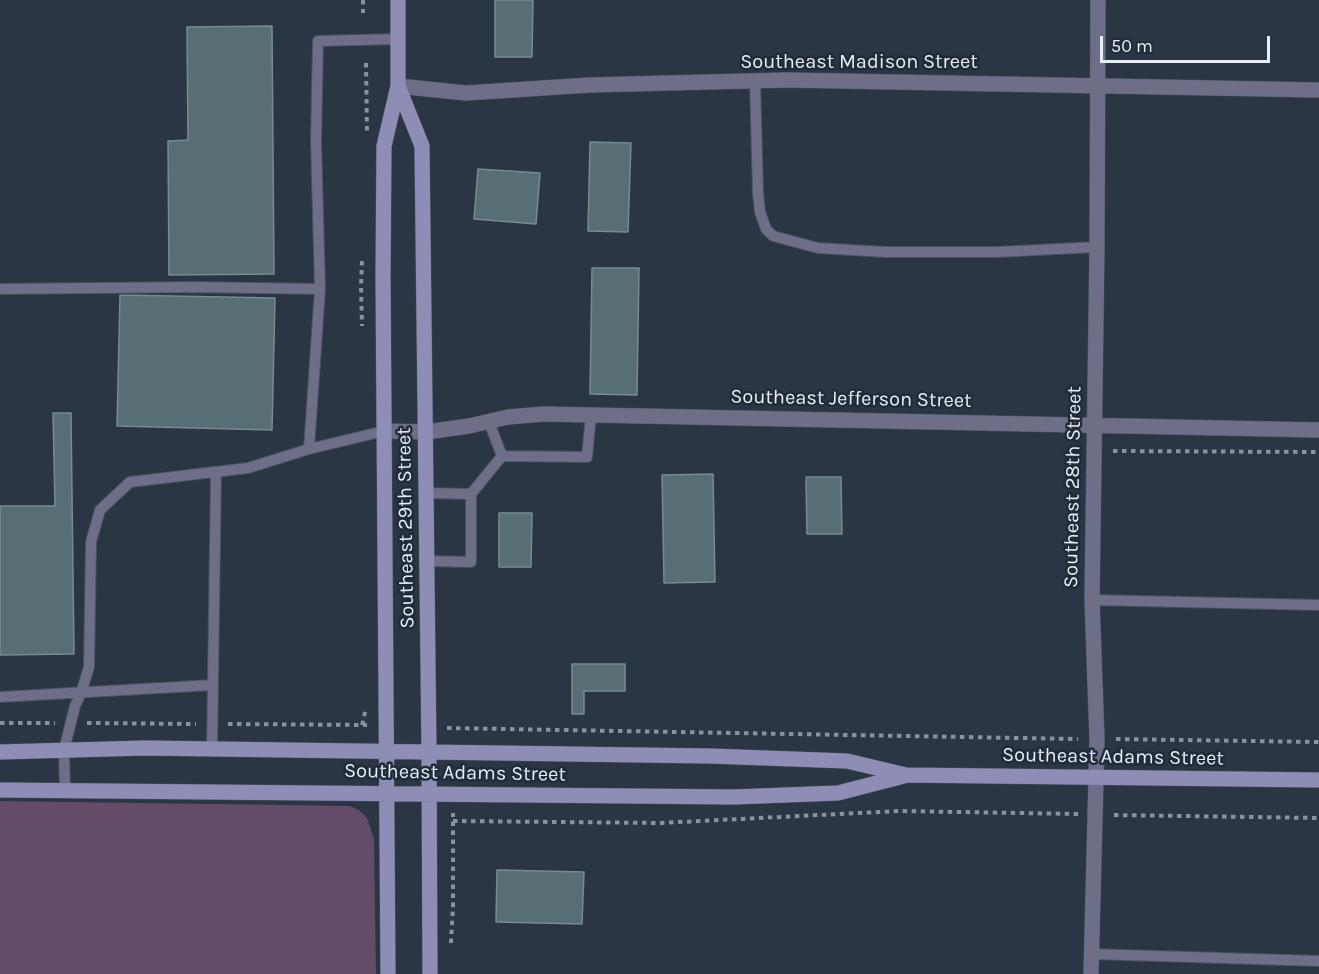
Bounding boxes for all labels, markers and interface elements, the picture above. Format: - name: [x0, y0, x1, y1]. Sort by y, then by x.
- scale bar: [1103, 24, 1272, 62]
- text: 50 m: [1111, 35, 1153, 57]
- street label: Southeast Madison Street: [740, 50, 978, 74]
- street label: Southeast Jefferson Street: [730, 385, 972, 413]
- street label: Southeast 28th Street: [1059, 386, 1087, 588]
- street label: Southeast 29th Street: [392, 427, 420, 629]
- street label: Southeast Adams Street: [1002, 743, 1224, 771]
- street label: Southeast Adams Street: [344, 759, 566, 787]

